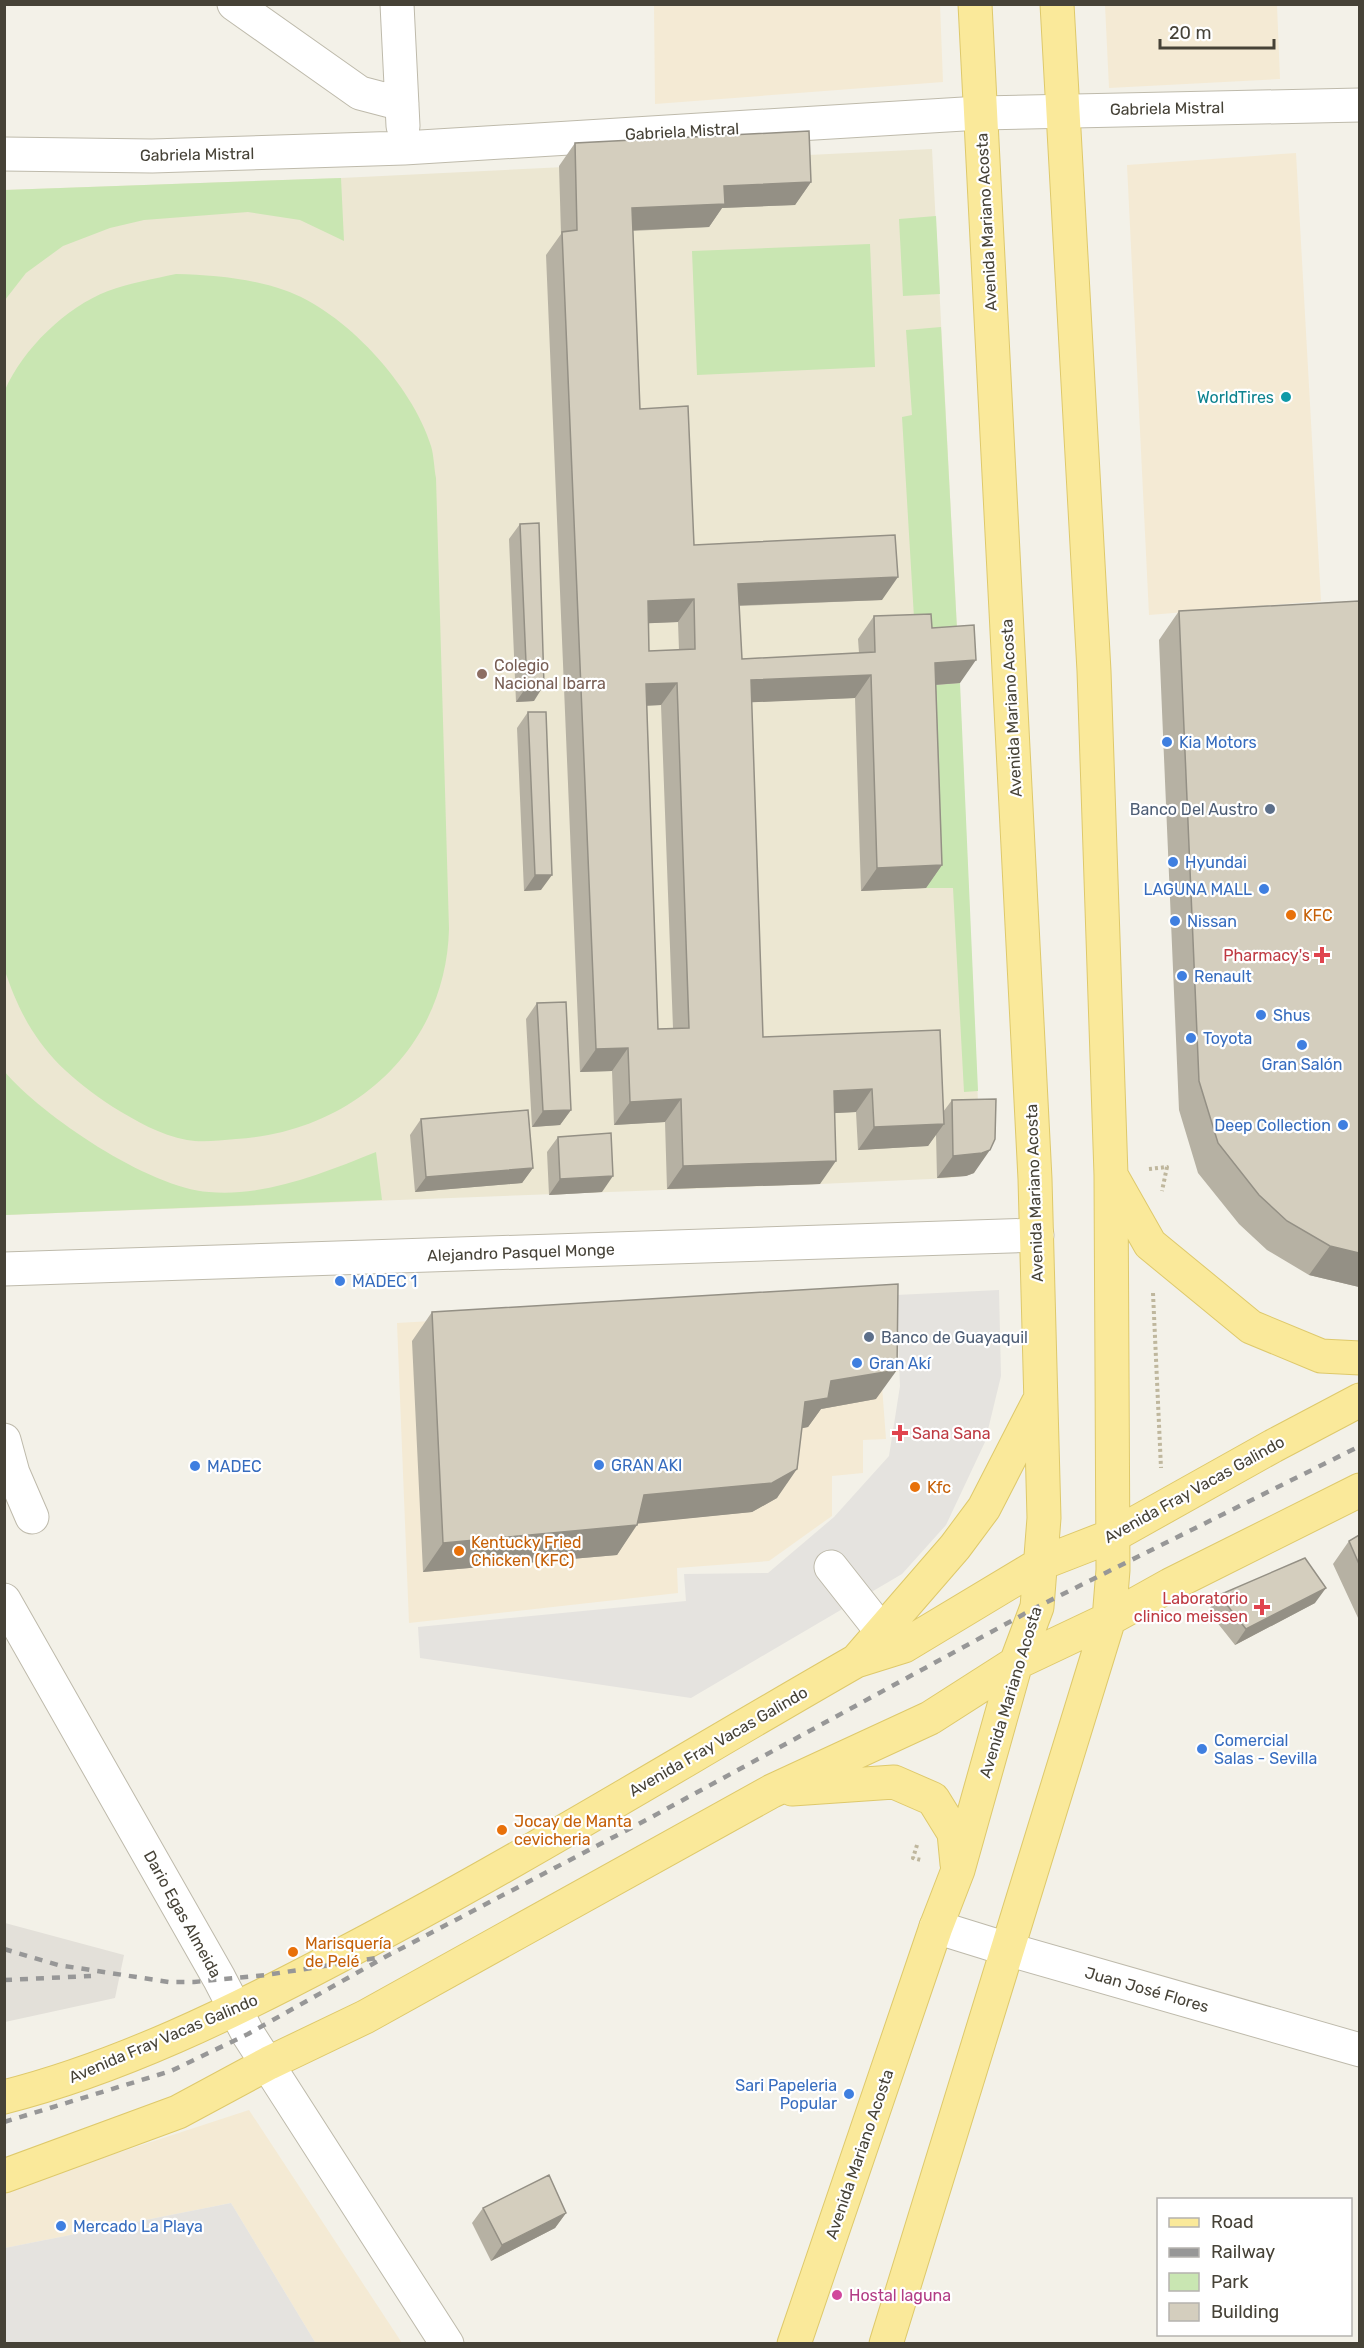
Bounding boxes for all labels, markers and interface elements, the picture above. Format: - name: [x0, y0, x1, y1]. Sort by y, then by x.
- scale bar: [1160, 12, 1274, 50]
- text: 20 m: [1169, 22, 1211, 44]
- street label: Gabriela Mistral: [1110, 98, 1224, 119]
- street label: Gabriela Mistral: [624, 119, 740, 144]
- street label: Avenida Mariano Acosta: [972, 133, 1001, 311]
- street label: Gabriela Mistral: [140, 144, 254, 165]
- place label: WorldTires: [1197, 388, 1274, 407]
- marker: WorldTires: [1279, 390, 1293, 404]
- street label: Avenida Mariano Acosta: [997, 619, 1026, 797]
- place label: Colegio Nacional Ibarra: [494, 656, 606, 693]
- marker: Colegio Nacional Ibarra: [475, 667, 489, 681]
- place label: Kia Motors: [1179, 733, 1257, 752]
- marker: Kia Motors: [1160, 735, 1174, 749]
- place label: Banco Del Austro: [1130, 800, 1258, 819]
- marker: Banco Del Austro: [1263, 802, 1277, 816]
- place label: Hyundai: [1185, 853, 1247, 872]
- marker: Hyundai: [1166, 855, 1180, 869]
- place label: LAGUNA MALL: [1144, 880, 1252, 899]
- marker: LAGUNA MALL: [1257, 882, 1271, 896]
- place label: KFC: [1303, 906, 1333, 925]
- marker: KFC: [1284, 908, 1298, 922]
- place label: Nissan: [1187, 912, 1237, 931]
- marker: Nissan: [1168, 914, 1182, 928]
- place label: Pharmacy's: [1223, 946, 1310, 965]
- marker: Pharmacy's: [1315, 948, 1329, 962]
- place label: Renault: [1194, 967, 1252, 986]
- marker: Renault: [1175, 969, 1189, 983]
- place label: Shus: [1273, 1006, 1311, 1025]
- marker: Shus: [1254, 1008, 1268, 1022]
- place label: Toyota: [1203, 1029, 1252, 1048]
- marker: Toyota: [1184, 1031, 1198, 1045]
- marker: Gran Salón: [1295, 1038, 1309, 1052]
- place label: Gran Salón: [1262, 1055, 1342, 1074]
- street label: Avenida Mariano Acosta: [1022, 1104, 1047, 1282]
- place label: Deep Collection: [1214, 1116, 1331, 1135]
- marker: Deep Collection: [1336, 1118, 1350, 1132]
- street label: Alejandro Pasquel Monge: [427, 1240, 615, 1265]
- place label: MADEC 1: [352, 1272, 417, 1291]
- marker: MADEC 1: [333, 1274, 347, 1288]
- place label: Banco de Guayaquil: [881, 1328, 1028, 1347]
- marker: Banco de Guayaquil: [862, 1330, 876, 1344]
- place label: Gran Akí: [869, 1354, 932, 1373]
- marker: Gran Akí: [850, 1356, 864, 1370]
- place label: Sana Sana: [912, 1424, 991, 1443]
- marker: Sana Sana: [893, 1426, 907, 1440]
- street label: Avenida Fray Vacas Galindo: [1101, 1432, 1288, 1547]
- place label: GRAN AKI: [611, 1456, 682, 1475]
- place label: MADEC: [207, 1457, 262, 1476]
- marker: GRAN AKI: [592, 1458, 606, 1472]
- marker: MADEC: [188, 1459, 202, 1473]
- place label: Kfc: [927, 1478, 951, 1497]
- marker: Kfc: [908, 1480, 922, 1494]
- place label: Kentucky Fried Chicken (KFC): [471, 1533, 582, 1570]
- marker: Kentucky Fried Chicken (KFC): [452, 1544, 466, 1558]
- place label: Laboratorio clinico meissen: [1134, 1589, 1248, 1626]
- marker: Laboratorio clinico meissen: [1253, 1598, 1271, 1616]
- street label: Avenida Mariano Acosta: [975, 1604, 1046, 1780]
- street label: Avenida Fray Vacas Galindo: [625, 1682, 811, 1800]
- place label: Comercial Salas - Sevilla: [1214, 1731, 1317, 1768]
- marker: Comercial Salas - Sevilla: [1195, 1742, 1209, 1756]
- place label: Jocay de Manta cevicheria: [514, 1812, 632, 1849]
- marker: Jocay de Manta cevicheria: [495, 1823, 509, 1837]
- street label: Dario Egas Almeida: [140, 1847, 225, 1981]
- place label: Marisquería de Pelé: [305, 1934, 392, 1971]
- marker: Marisquería de Pelé: [286, 1945, 300, 1959]
- street label: Juan José Flores: [1083, 1963, 1211, 2016]
- street label: Avenida Fray Vacas Galindo: [66, 1990, 260, 2087]
- street label: Avenida Mariano Acosta: [821, 2067, 897, 2241]
- place label: Sari Papeleria Popular: [735, 2076, 837, 2113]
- marker: Sari Papeleria Popular: [842, 2087, 856, 2101]
- legend: [1157, 2198, 1352, 2336]
- text: Road: [1211, 2211, 1254, 2233]
- place label: Mercado La Playa: [73, 2217, 203, 2236]
- marker: Mercado La Playa: [54, 2219, 68, 2233]
- text: Railway: [1211, 2241, 1275, 2263]
- text: Park: [1211, 2271, 1249, 2293]
- place label: Hostal laguna: [849, 2286, 951, 2305]
- marker: Hostal laguna: [830, 2288, 844, 2302]
- text: Building: [1211, 2301, 1279, 2323]

